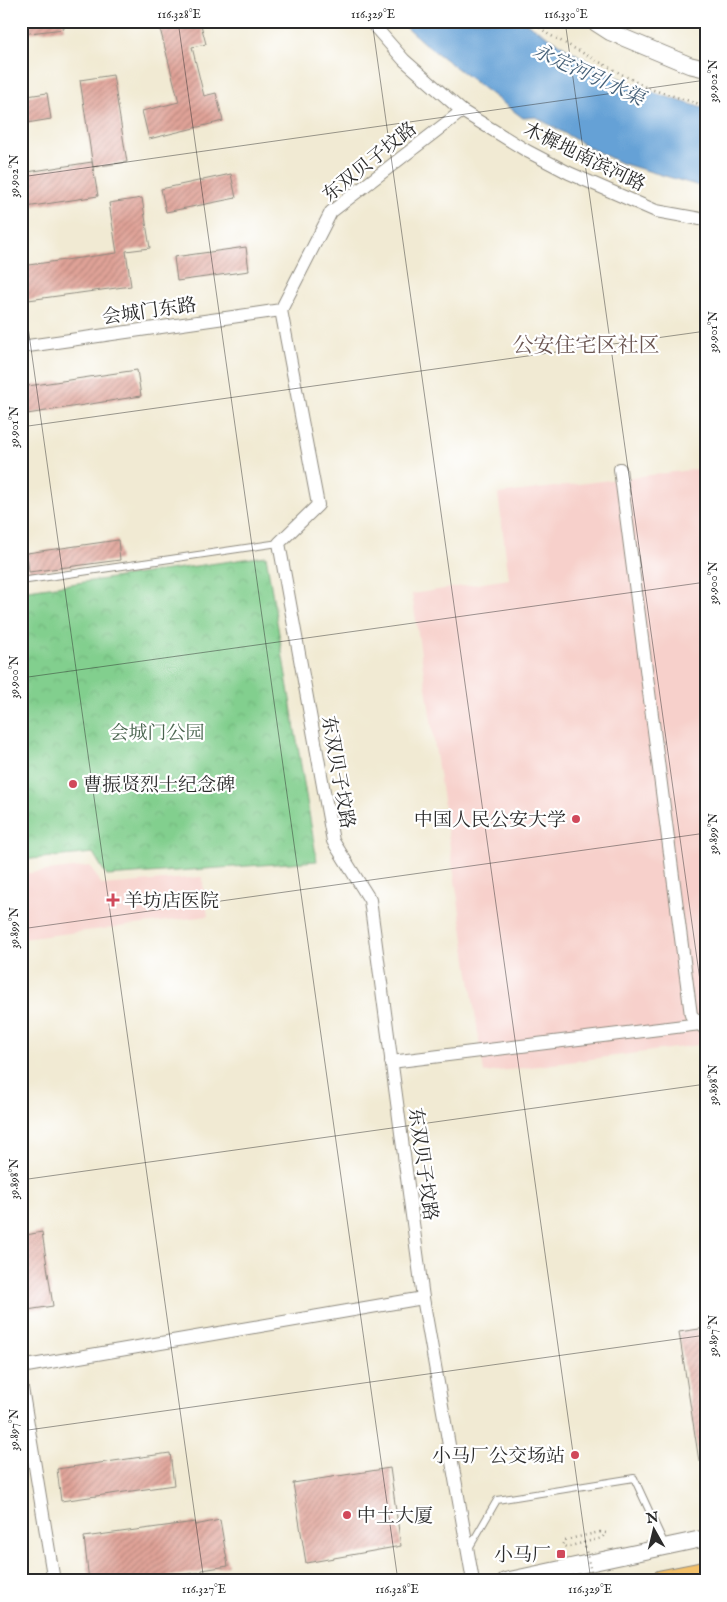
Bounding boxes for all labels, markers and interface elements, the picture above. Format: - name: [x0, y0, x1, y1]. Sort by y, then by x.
- text: 116.328°E: [157, 7, 201, 22]
- text: 116.329°E: [351, 7, 395, 22]
- text: 116.330°E: [544, 7, 588, 22]
- water label: 永定河引水渠: [529, 39, 651, 113]
- text: 39.902°N: [706, 59, 721, 103]
- street label: 东双贝子坟路: [318, 117, 422, 208]
- street label: 木樨地南滨河路: [519, 118, 649, 198]
- text: 39.902°N: [7, 154, 22, 198]
- street label: 会城门东路: [101, 293, 198, 330]
- text: 39.901°N: [706, 310, 721, 353]
- district label: 公安住宅区社区: [513, 333, 660, 360]
- text: 39.901°N: [7, 405, 22, 448]
- text: 39.900°N: [706, 561, 721, 605]
- text: 39.900°N: [7, 655, 22, 699]
- street label: 东双贝子坟路: [315, 714, 359, 831]
- park label: 会城门公园: [109, 722, 205, 746]
- place label: 曹振贤烈士纪念碑: [83, 774, 235, 798]
- marker: 曹振贤烈士纪念碑: [67, 778, 79, 790]
- place label: 中国人民公安大学: [414, 809, 566, 833]
- marker: 中国人民公安大学: [570, 813, 582, 825]
- text: 39.899°N: [706, 813, 721, 855]
- place label: 羊坊店医院: [124, 890, 219, 914]
- marker: 羊坊店医院: [106, 893, 120, 907]
- text: 39.899°N: [7, 907, 22, 949]
- text: 39.898°N: [706, 1064, 721, 1106]
- street label: 东双贝子坟路: [402, 1106, 442, 1222]
- text: 39.898°N: [7, 1158, 22, 1200]
- text: 39.897°N: [706, 1314, 721, 1357]
- text: 39.897°N: [7, 1408, 22, 1451]
- place label: 小马厂公交场站: [432, 1445, 565, 1469]
- marker: 小马厂公交场站: [569, 1449, 581, 1461]
- north arrow: [630, 1504, 680, 1554]
- place label: 中土大厦: [357, 1505, 433, 1529]
- text: N: [644, 1508, 660, 1528]
- marker: 中土大厦: [341, 1509, 353, 1521]
- place label: 小马厂: [494, 1544, 551, 1568]
- marker: 小马厂: [555, 1548, 567, 1560]
- text: 116.327°E: [182, 1582, 226, 1597]
- text: 116.328°E: [375, 1582, 419, 1597]
- text: 116.329°E: [568, 1582, 612, 1597]

